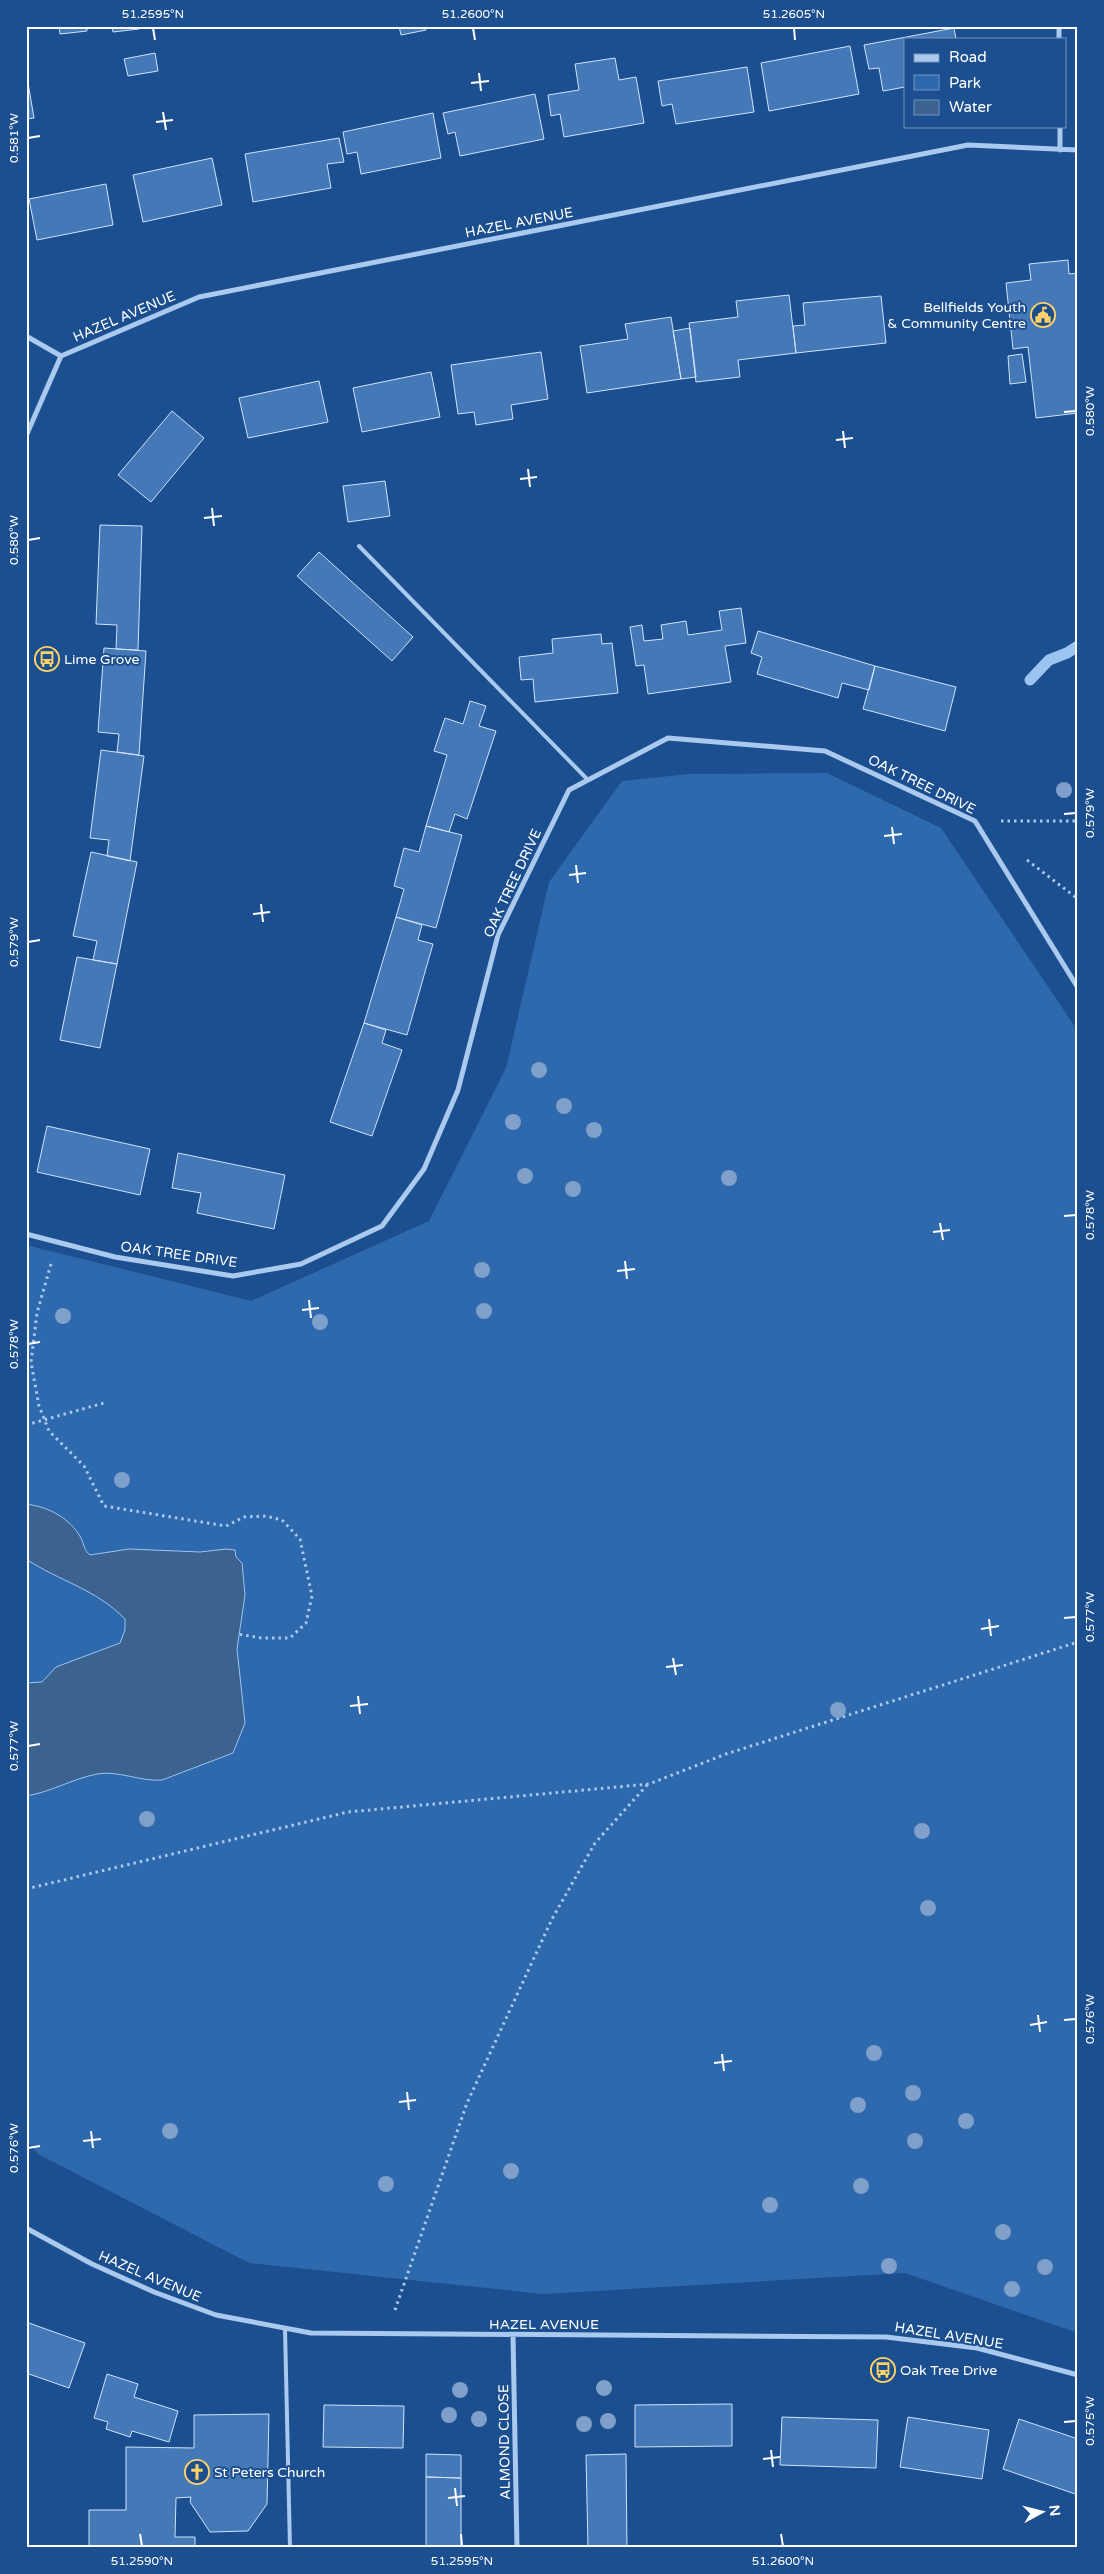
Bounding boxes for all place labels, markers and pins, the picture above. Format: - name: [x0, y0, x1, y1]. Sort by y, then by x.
- place label: Bellfields Youth & Community Centre: [887, 299, 1026, 332]
- public building icon: Bellfields Youth & Community Centre: [1030, 302, 1056, 328]
- bus stop icon: Lime Grove: [34, 646, 60, 672]
- place label: Lime Grove: [64, 651, 139, 668]
- bus stop icon: Oak Tree Drive: [870, 2357, 896, 2383]
- place label: Oak Tree Drive: [900, 2362, 997, 2379]
- church icon: St Peters Church: [184, 2459, 210, 2485]
- place label: St Peters Church: [214, 2464, 325, 2481]

